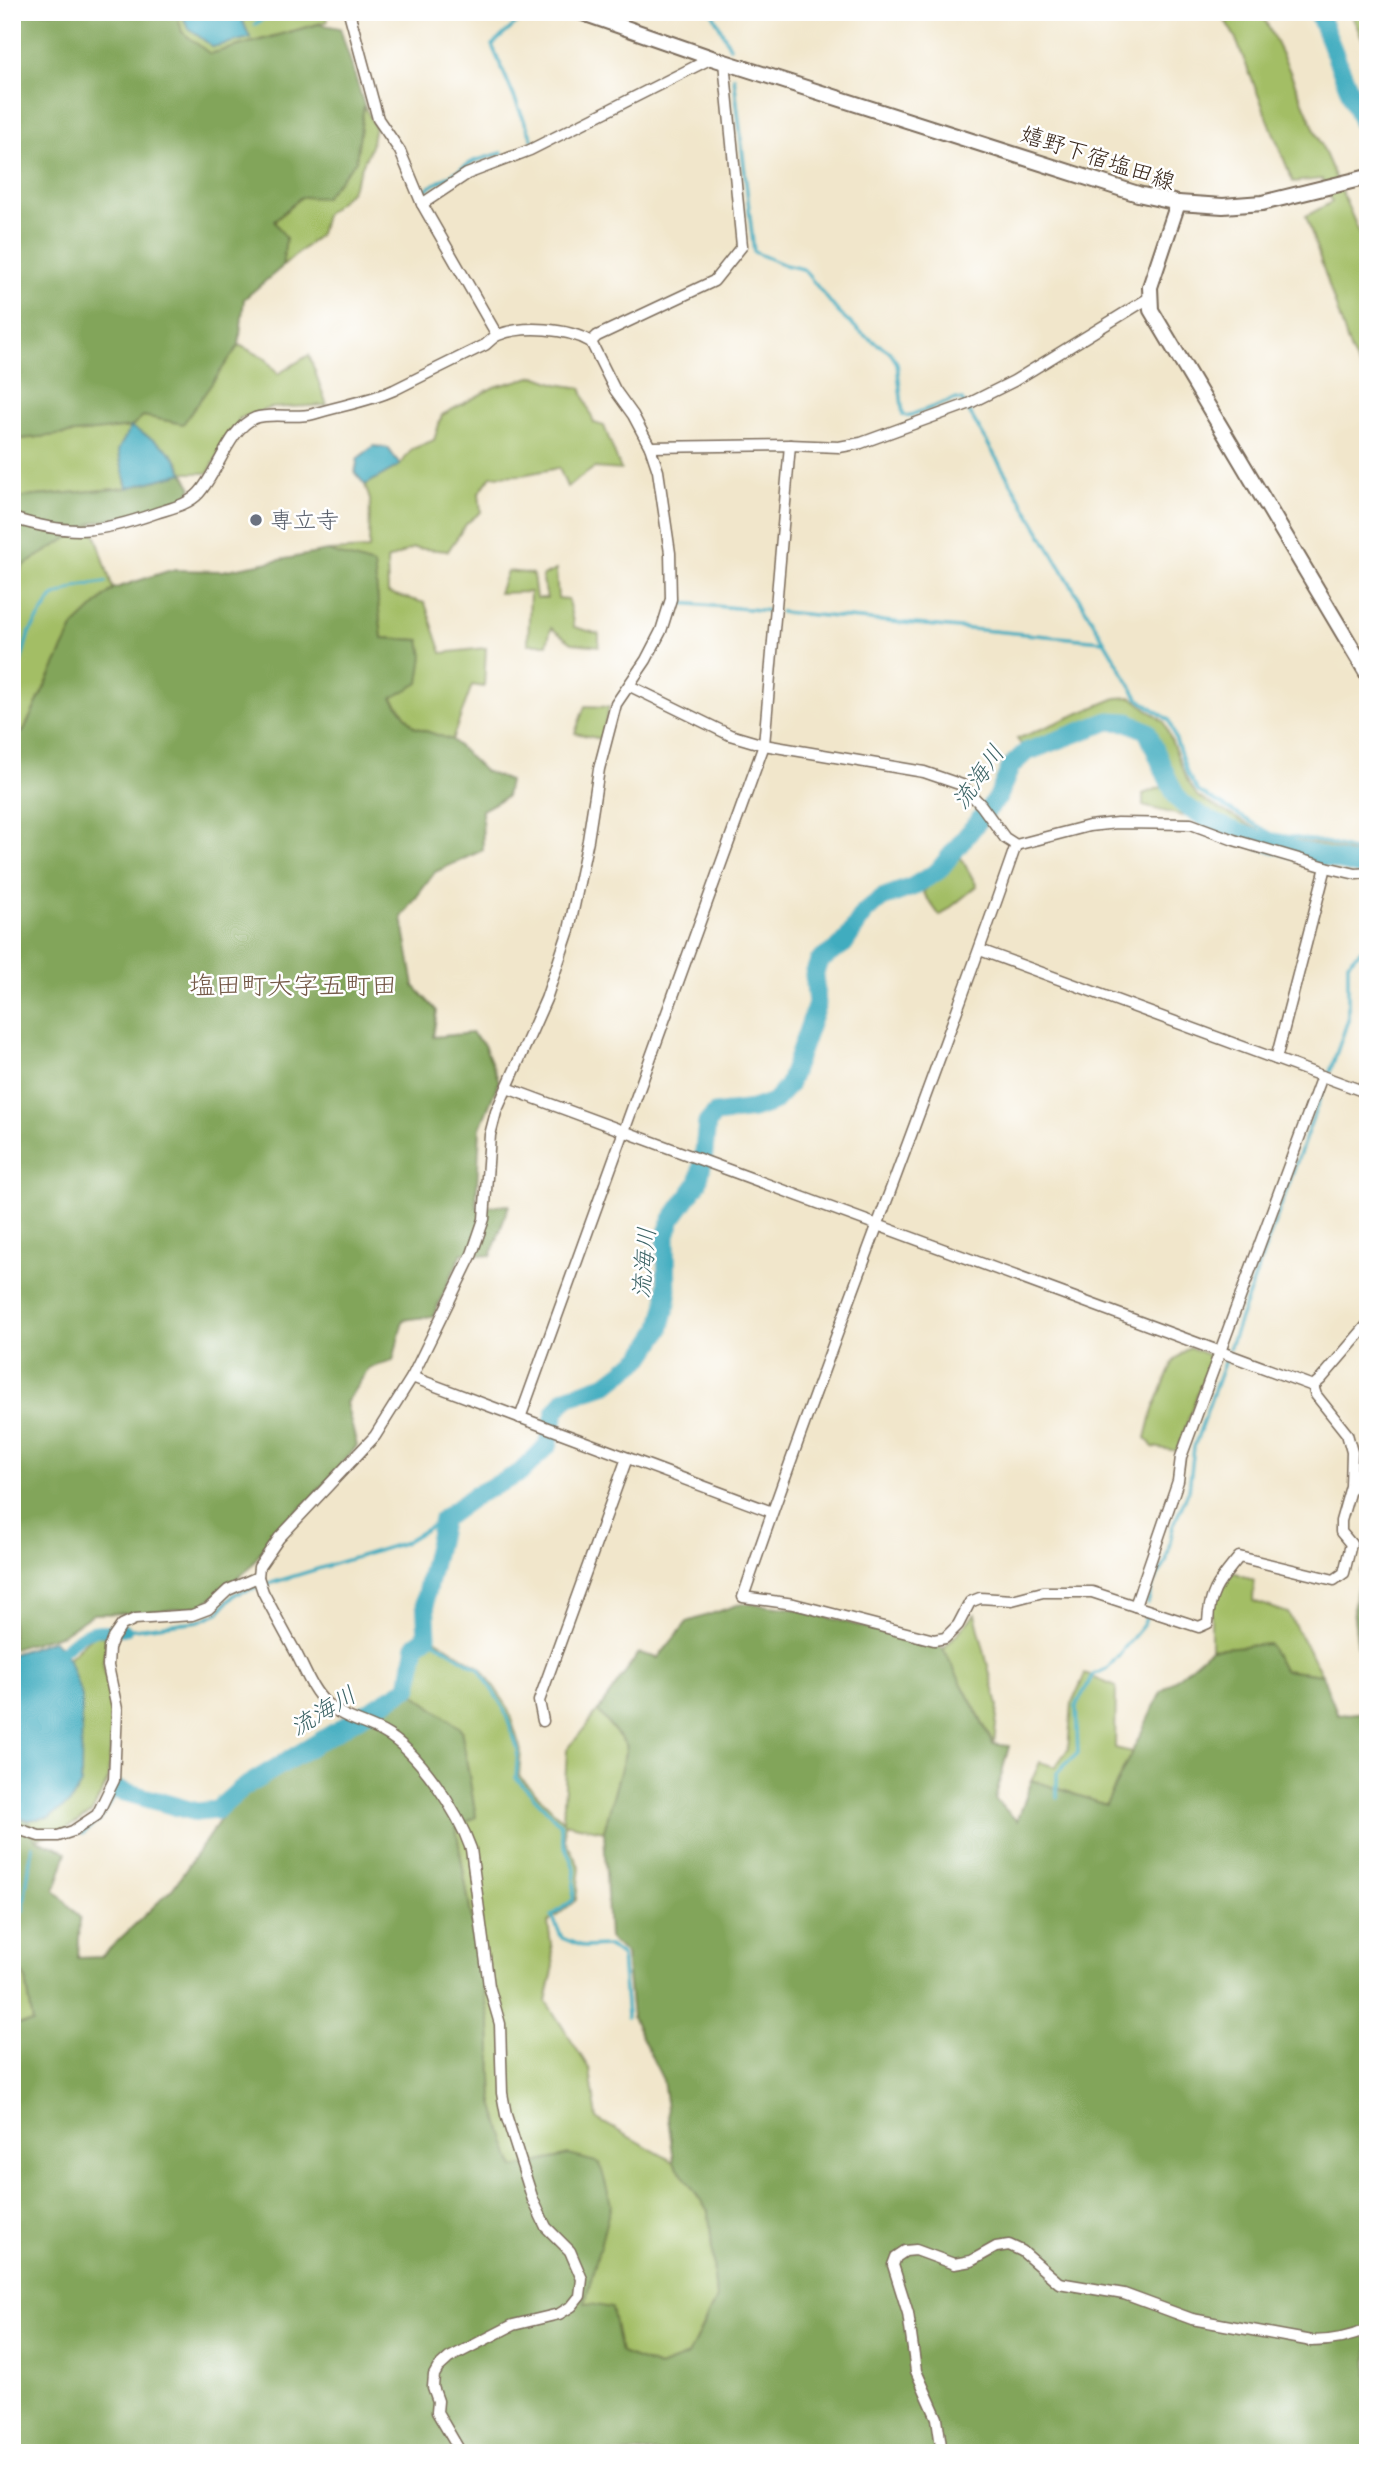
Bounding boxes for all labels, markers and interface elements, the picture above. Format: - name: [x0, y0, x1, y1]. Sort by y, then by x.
- street label: 嬉野下宿塩田線: [1017, 120, 1179, 196]
- place label: 専立寺: [270, 507, 339, 534]
- marker: 専立寺: [248, 512, 264, 528]
- water label: 流海川: [946, 739, 1010, 815]
- district label: 塩田町大字五町田: [189, 971, 397, 1001]
- water label: 流海川: [627, 1226, 661, 1300]
- water label: 流海川: [285, 1680, 361, 1742]

